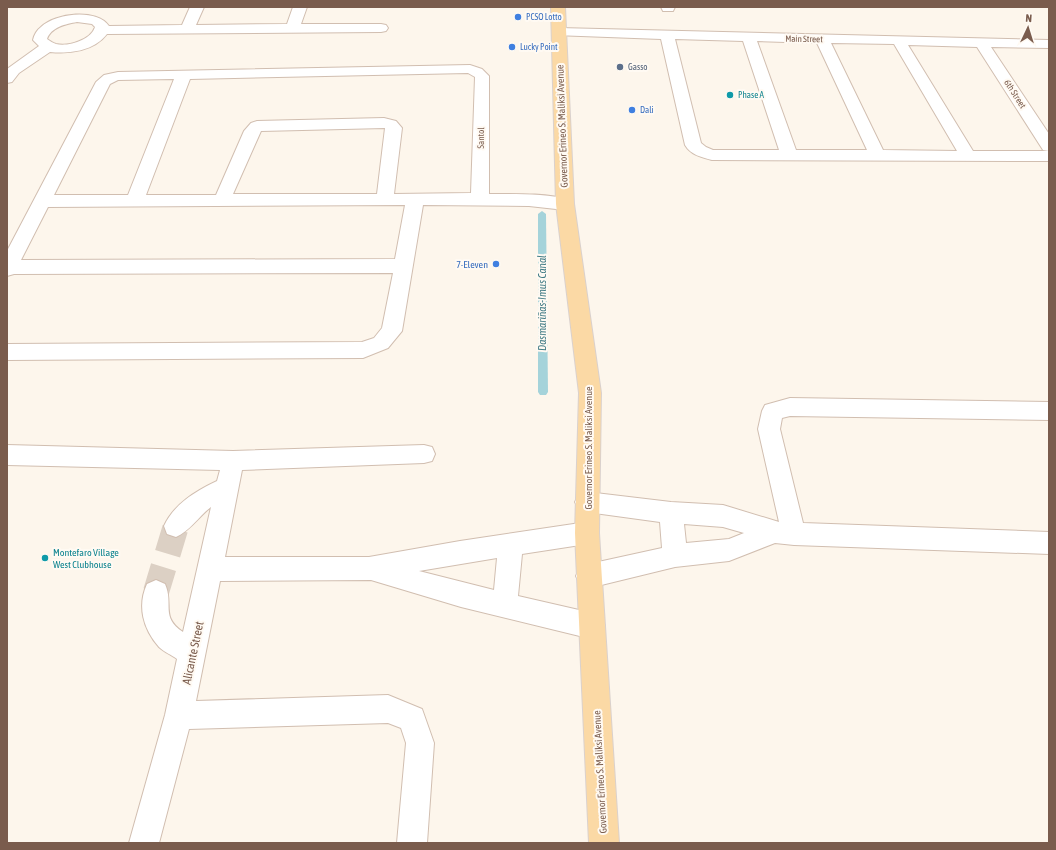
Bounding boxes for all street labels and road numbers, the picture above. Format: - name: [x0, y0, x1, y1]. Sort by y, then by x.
- street label: Main Street: [785, 34, 823, 44]
- street label: Governor Erineo S. Maliksi Avenue: [554, 64, 570, 188]
- street label: 6th Street: [1002, 78, 1028, 111]
- street label: Santol: [476, 127, 486, 149]
- street label: Governor Erineo S. Maliksi Avenue: [583, 386, 594, 510]
- street label: Alicante Street: [179, 620, 207, 686]
- street label: Governor Erineo S. Maliksi Avenue: [591, 710, 609, 834]

